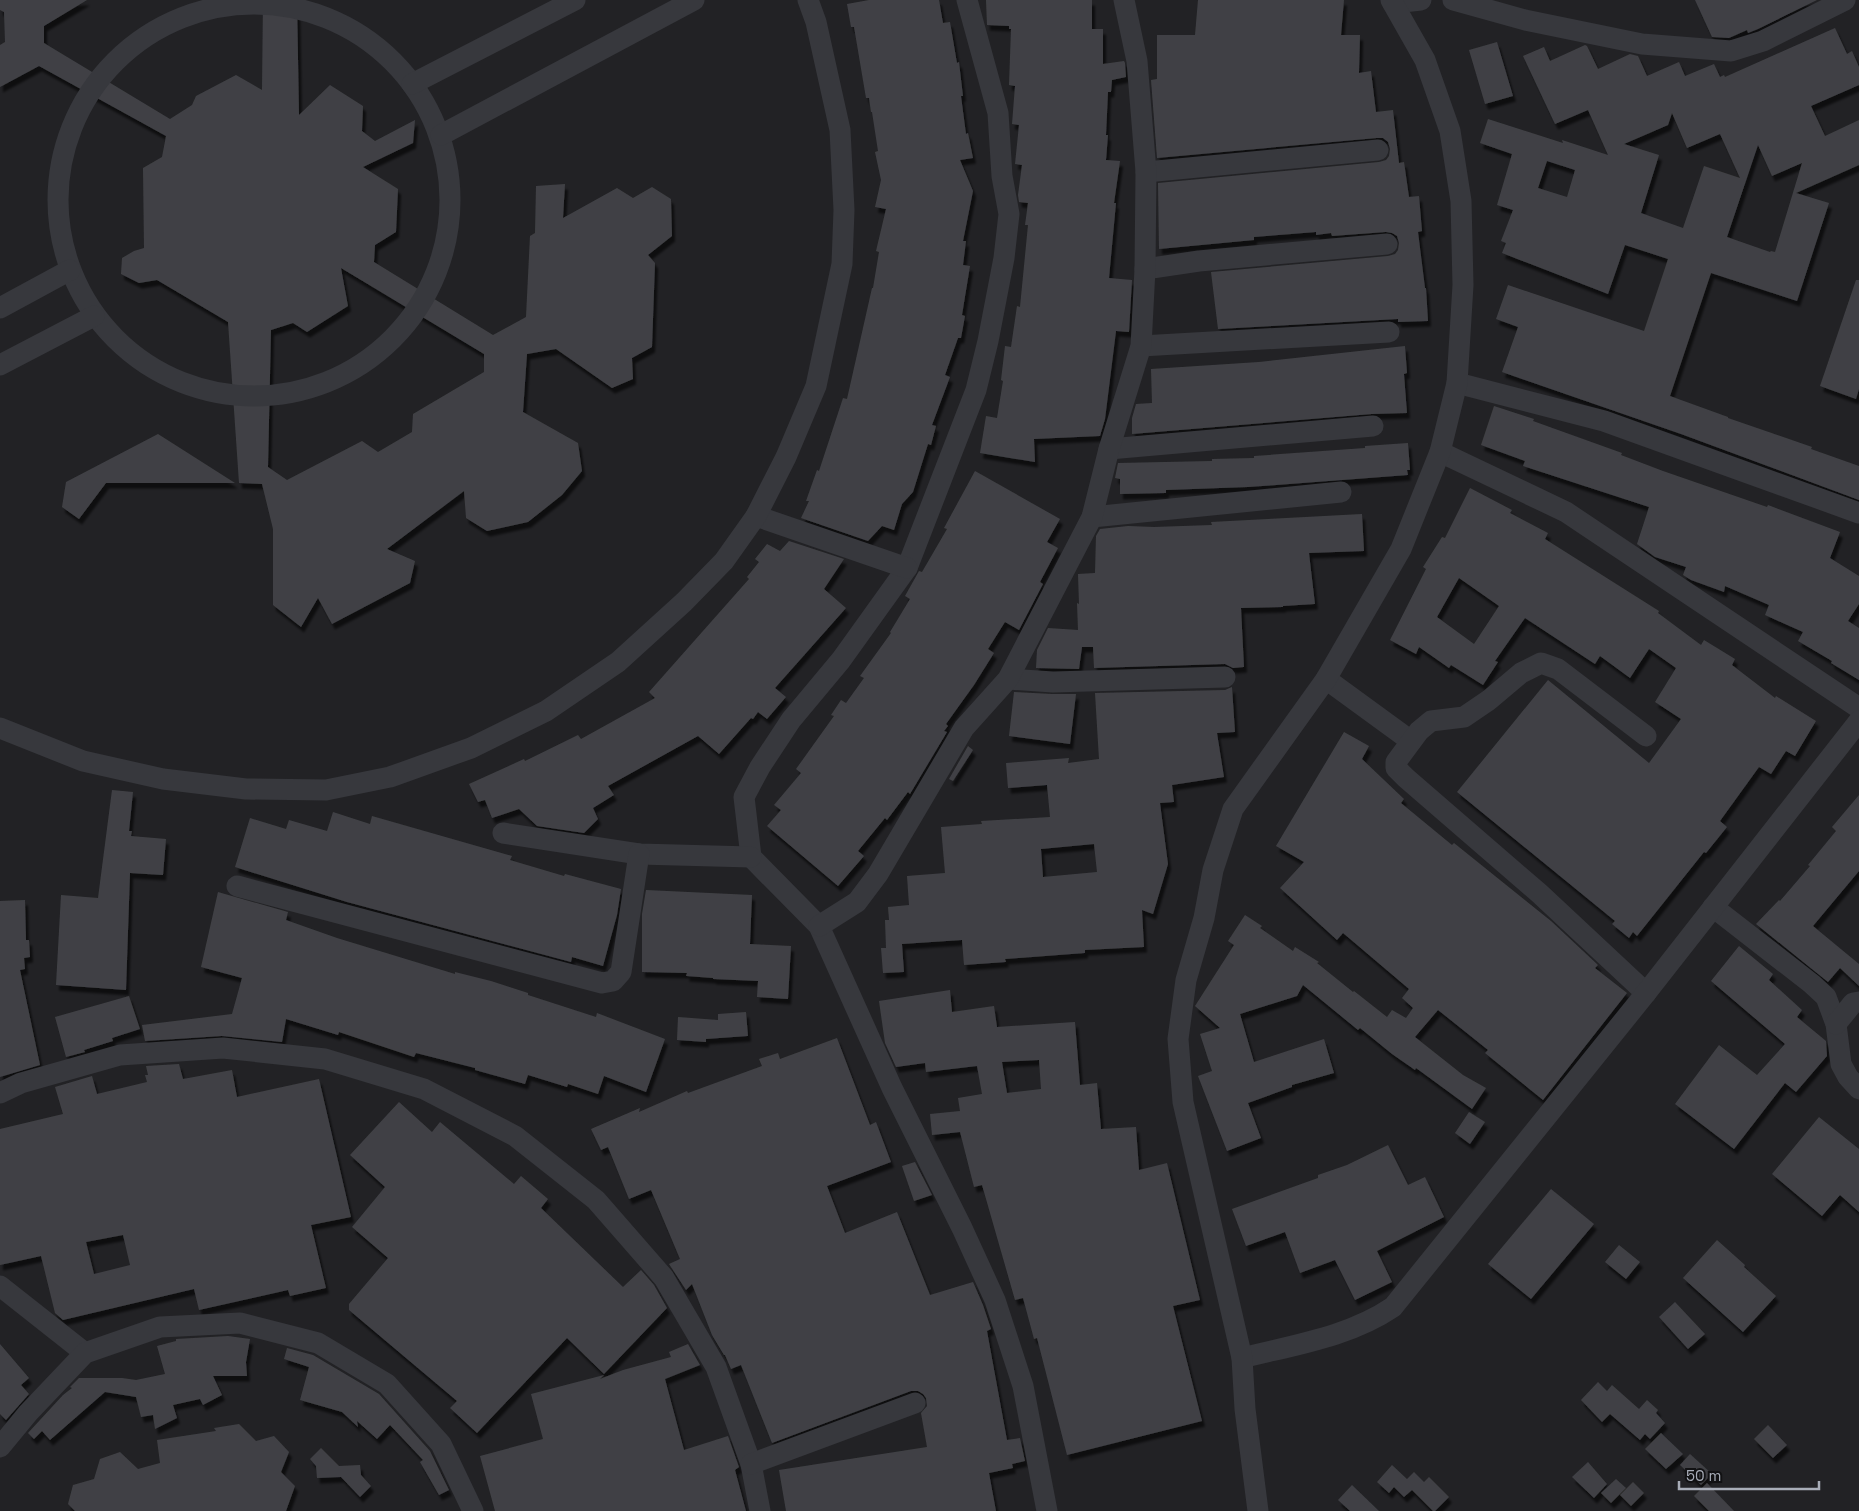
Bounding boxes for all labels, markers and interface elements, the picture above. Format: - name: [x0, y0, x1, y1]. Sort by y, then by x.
- scale bar: [1679, 1458, 1819, 1490]
- text: 50 m: [1686, 1466, 1721, 1485]

